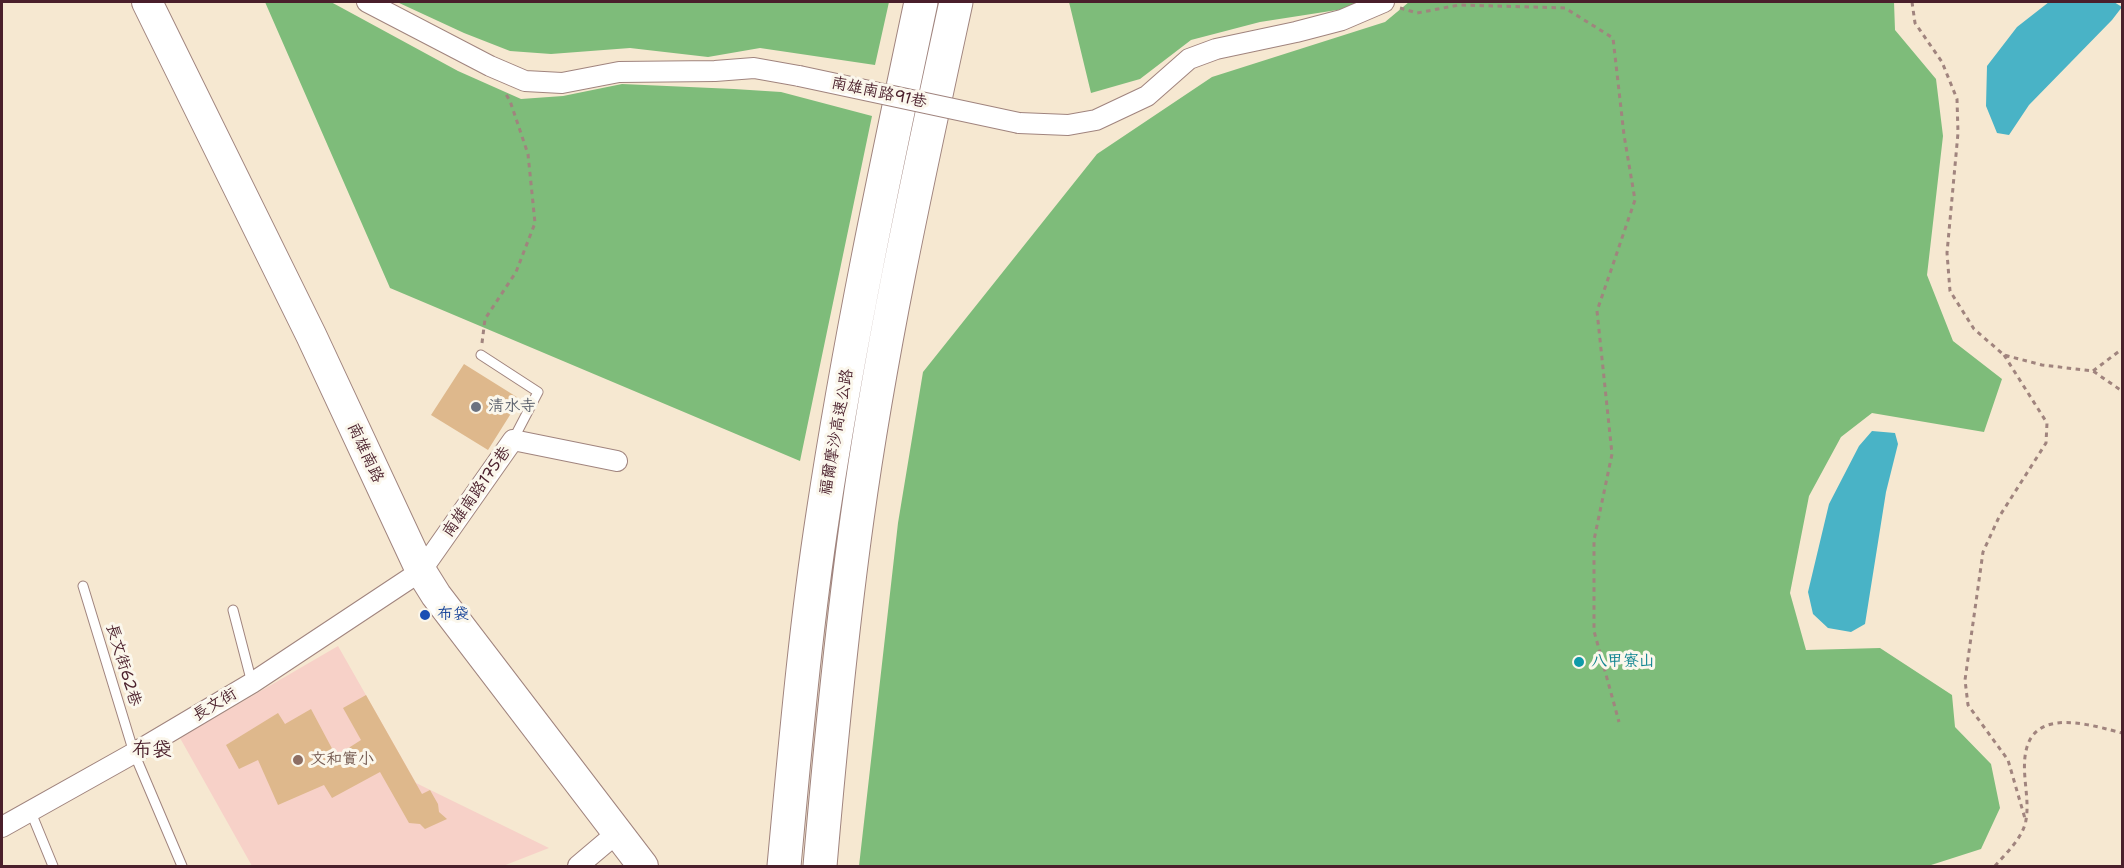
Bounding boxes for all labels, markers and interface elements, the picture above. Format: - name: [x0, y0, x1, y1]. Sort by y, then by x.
- street label: 南雄南路91巷: [829, 73, 929, 113]
- street label: 福爾摩沙高速公路: [816, 367, 858, 497]
- place label: 清水寺: [488, 397, 536, 417]
- marker: 清水寺: [469, 400, 483, 414]
- street label: 南雄南路: [343, 420, 387, 486]
- street label: 南雄南路175巷: [439, 443, 515, 541]
- place label: 布袋: [437, 605, 469, 625]
- marker: 布袋: [418, 608, 432, 622]
- street label: 長文街62巷: [101, 621, 145, 709]
- place label: 八甲寮山: [1591, 652, 1655, 672]
- marker: 八甲寮山: [1572, 655, 1586, 669]
- street label: 長文街: [189, 684, 241, 726]
- district label: 布袋: [132, 739, 172, 763]
- place label: 文和實小: [310, 750, 374, 770]
- marker: 文和實小: [291, 753, 305, 767]

